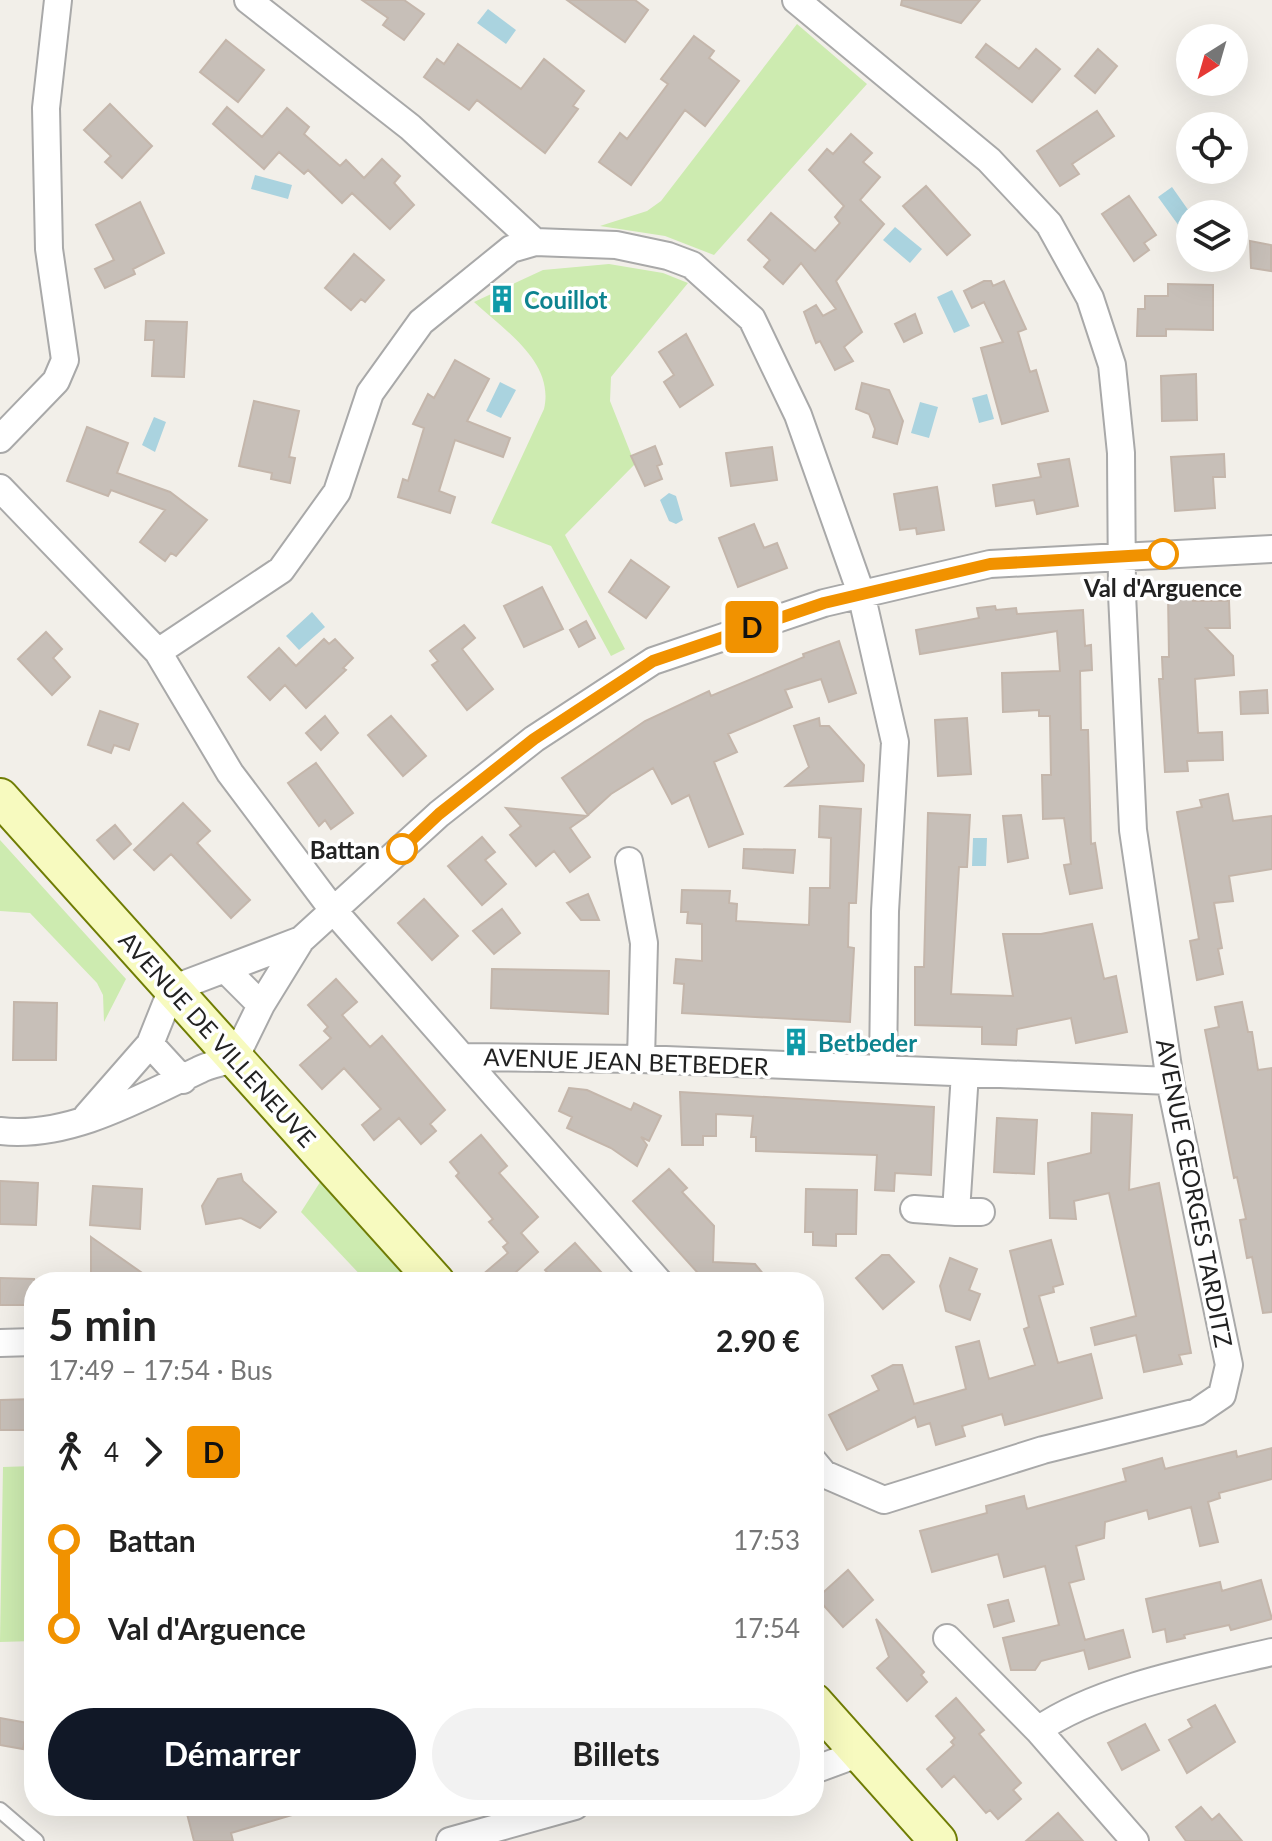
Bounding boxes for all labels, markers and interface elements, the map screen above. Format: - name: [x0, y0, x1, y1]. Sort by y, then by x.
- north arrow: [1176, 24, 1248, 96]
- map controls: [1176, 24, 1248, 272]
- button: locate: [1176, 112, 1248, 184]
- button: layers: [1176, 200, 1248, 272]
- building icon: Couillot: [487, 284, 517, 314]
- place label: Couillot: [524, 285, 608, 314]
- marker: Val d'Arguence: [1148, 539, 1178, 569]
- place label: Val d'Arguence: [1083, 573, 1242, 602]
- line badge: D: [726, 601, 778, 653]
- text: D: [741, 610, 763, 644]
- marker: Battan: [387, 834, 417, 864]
- place label: Battan: [310, 835, 380, 864]
- street label: AVENUE DE VILLENEUVE: [114, 925, 322, 1153]
- building icon: Betbeder: [781, 1027, 811, 1057]
- place label: Betbeder: [818, 1028, 917, 1057]
- street label: AVENUE GEORGES TARDITZ: [1151, 1036, 1239, 1350]
- street label: AVENUE JEAN BETBEDER: [483, 1042, 769, 1080]
- text: 5 min: [48, 1298, 157, 1350]
- text: 2.90 €: [716, 1322, 800, 1358]
- text: 17:49 – 17:54 · Bus: [48, 1354, 272, 1386]
- icon: walk: [48, 1430, 92, 1474]
- icon: forward: [131, 1430, 175, 1474]
- text: D: [203, 1435, 224, 1469]
- text: 4: [104, 1436, 119, 1468]
- text: Battan: [108, 1522, 196, 1558]
- text: 17:53: [733, 1524, 800, 1556]
- text: Val d'Arguence: [108, 1610, 306, 1646]
- text: 17:54: [733, 1612, 800, 1644]
- button: Démarrer: [48, 1708, 416, 1800]
- button: Billets: [432, 1708, 800, 1800]

